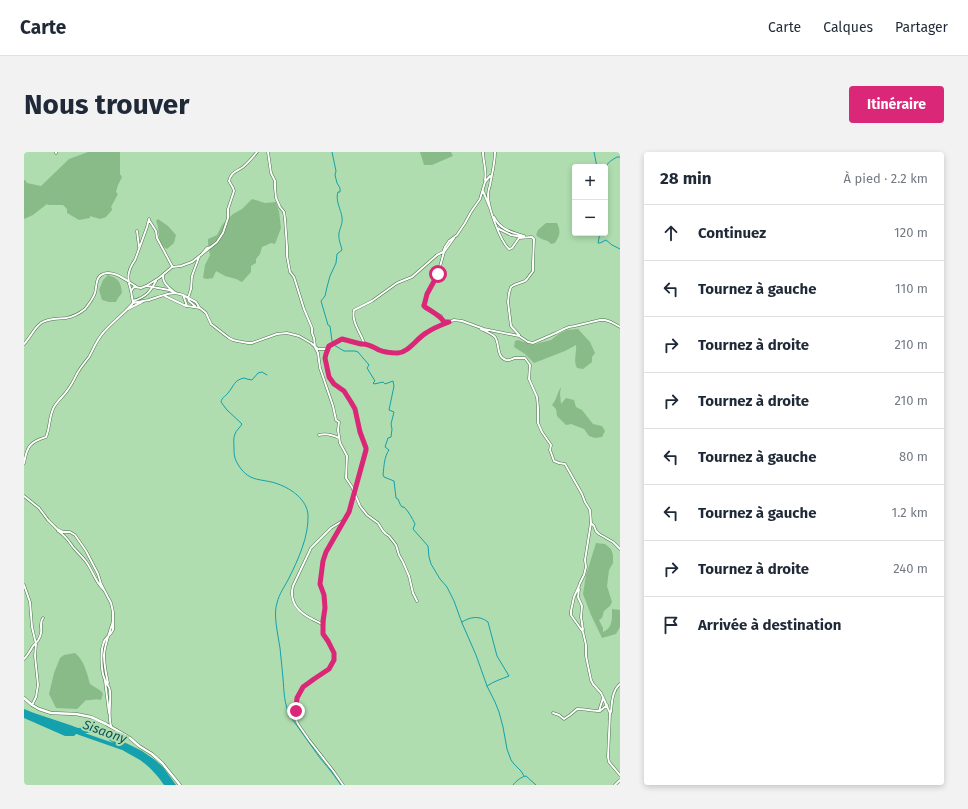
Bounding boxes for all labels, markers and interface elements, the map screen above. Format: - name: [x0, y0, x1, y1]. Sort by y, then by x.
- text: Carte: [20, 16, 66, 39]
- text: Carte: [768, 19, 801, 36]
- text: Calques: [823, 19, 873, 36]
- text: Partager: [895, 19, 948, 36]
- button: Itinéraire: [849, 86, 944, 123]
- text: Nous trouver: [24, 88, 189, 121]
- map controls: [572, 164, 608, 236]
- button: +: [572, 164, 608, 200]
- text: 28 min: [660, 168, 712, 189]
- text: À pied · 2.2 km: [844, 171, 928, 186]
- button: −: [572, 200, 608, 236]
- icon: ahead: [660, 222, 682, 244]
- text: Continuez: [698, 224, 766, 242]
- text: 120 m: [894, 225, 928, 240]
- route start: [429, 265, 447, 283]
- icon: left: [660, 278, 682, 300]
- text: Tournez à gauche: [698, 280, 817, 298]
- text: 110 m: [895, 281, 928, 296]
- icon: right: [660, 334, 682, 356]
- text: Tournez à droite: [698, 336, 809, 354]
- text: 210 m: [894, 337, 928, 352]
- icon: right: [660, 390, 682, 412]
- text: Tournez à droite: [698, 392, 809, 410]
- text: 210 m: [894, 393, 928, 408]
- icon: left: [660, 446, 682, 468]
- text: Tournez à gauche: [698, 448, 817, 466]
- text: 80 m: [899, 449, 928, 464]
- icon: left: [660, 502, 682, 524]
- text: Tournez à gauche: [698, 504, 817, 522]
- text: 1.2 km: [892, 505, 928, 520]
- icon: right: [660, 558, 682, 580]
- text: Tournez à droite: [698, 560, 809, 578]
- text: 240 m: [893, 561, 928, 576]
- icon: arrive: [660, 614, 682, 636]
- text: Arrivée à destination: [698, 616, 841, 634]
- route end: [287, 702, 305, 720]
- water label: Sisaony: [80, 716, 129, 746]

